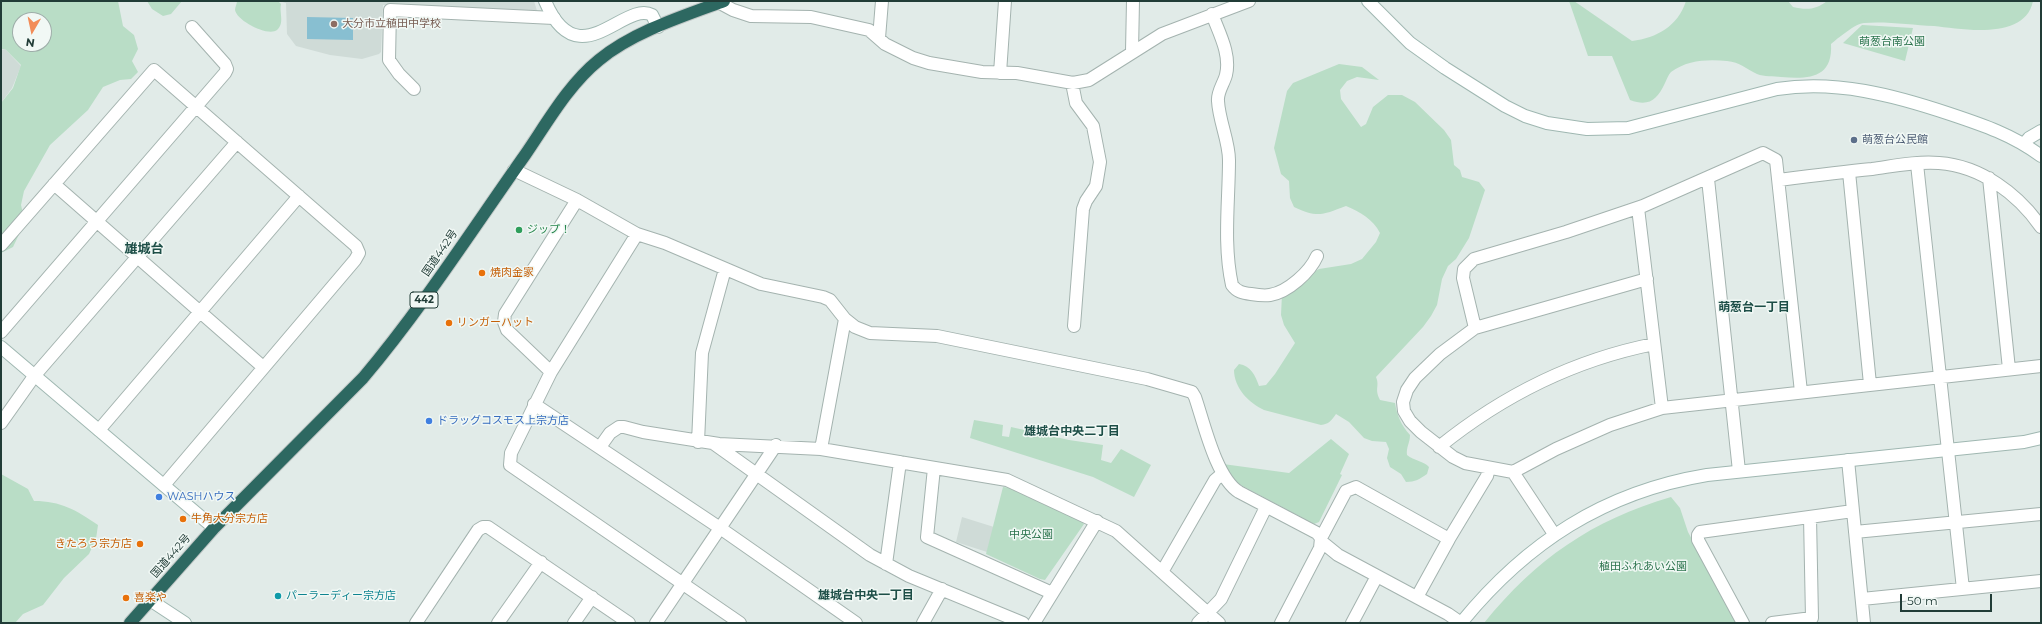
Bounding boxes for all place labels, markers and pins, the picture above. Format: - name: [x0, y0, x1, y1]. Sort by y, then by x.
- place label: 大分市立稙田中学校: [342, 17, 441, 31]
- marker: 大分市立稙田中学校: [329, 19, 339, 29]
- place label: 萌葱台公民館: [1862, 133, 1928, 147]
- marker: 萌葱台公民館: [1849, 135, 1859, 145]
- place label: ジップ！: [527, 223, 571, 237]
- marker: ジップ！: [514, 225, 524, 235]
- place label: 焼肉金家: [490, 266, 534, 280]
- marker: 焼肉金家: [477, 268, 487, 278]
- place label: リンガーハット: [457, 316, 534, 330]
- marker: リンガーハット: [444, 318, 454, 328]
- place label: ドラッグコスモス上宗方店: [437, 414, 569, 428]
- marker: ドラッグコスモス上宗方店: [424, 416, 434, 426]
- place label: WASHハウス: [167, 490, 235, 504]
- marker: WASHハウス: [154, 492, 164, 502]
- place label: 牛角大分宗方店: [191, 512, 268, 526]
- marker: 牛角大分宗方店: [178, 514, 188, 524]
- place label: きたろう宗方店: [55, 537, 132, 551]
- marker: きたろう宗方店: [135, 539, 145, 549]
- place label: パーラーディー宗方店: [286, 589, 396, 603]
- place label: 喜楽や: [134, 591, 167, 605]
- marker: パーラーディー宗方店: [273, 591, 283, 601]
- marker: 喜楽や: [121, 593, 131, 603]

